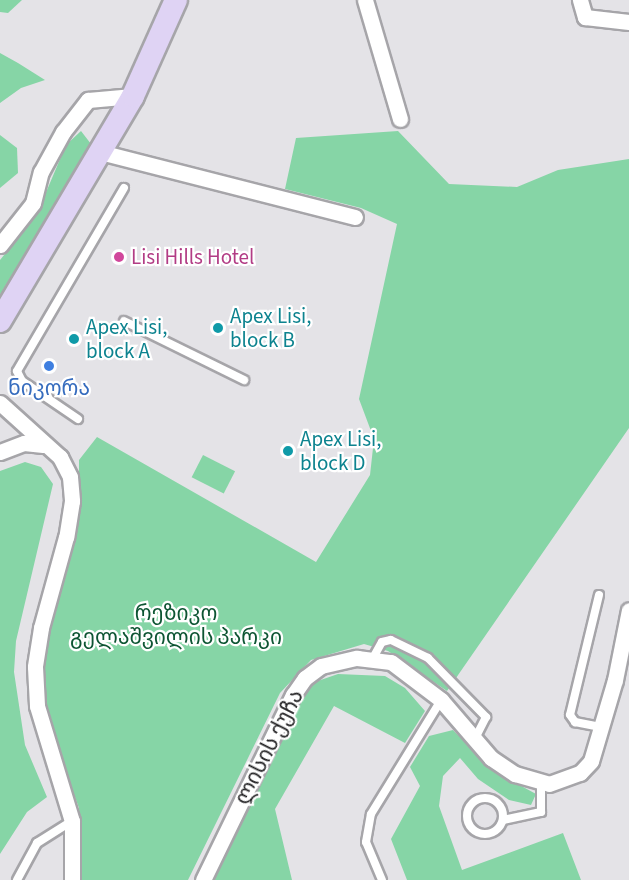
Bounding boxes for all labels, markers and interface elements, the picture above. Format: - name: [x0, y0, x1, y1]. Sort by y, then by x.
- place label: Lisi Hills Hotel: [131, 244, 254, 270]
- marker: Lisi Hills Hotel: [112, 250, 126, 264]
- place label: Apex Lisi, block B: [230, 303, 311, 353]
- place label: Apex Lisi, block A: [86, 314, 167, 364]
- marker: Apex Lisi, block B: [211, 321, 225, 335]
- marker: Apex Lisi, block A: [67, 332, 81, 346]
- marker: ნიკორა: [42, 359, 56, 373]
- place label: ნიკორა: [8, 375, 90, 401]
- place label: Apex Lisi, block D: [300, 426, 381, 476]
- marker: Apex Lisi, block D: [281, 444, 295, 458]
- park label: რეზიკო გელაშვილის პარკი: [70, 600, 282, 650]
- street label: ლისის ქუჩა: [229, 685, 309, 809]

